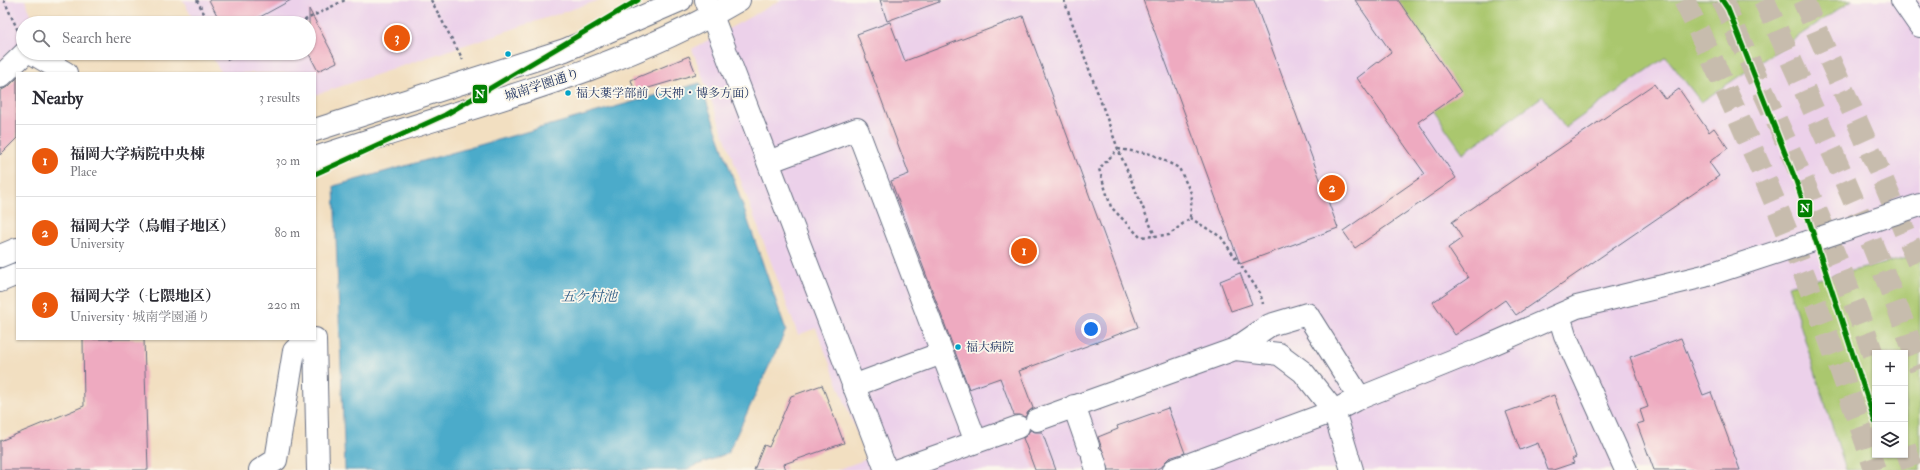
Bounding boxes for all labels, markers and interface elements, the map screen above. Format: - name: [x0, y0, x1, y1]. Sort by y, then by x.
- search box: [16, 16, 316, 60]
- pin: 3: [384, 23, 410, 53]
- icon: search: [30, 27, 52, 49]
- text: Search here: [62, 29, 131, 48]
- unlabelled marker: [503, 49, 513, 59]
- street label: 城南学園通り: [502, 65, 582, 105]
- line badge: N: [472, 84, 488, 104]
- place label: 福大薬学部前（天神・博多方面）: [576, 86, 756, 101]
- text: Nearby: [32, 88, 83, 109]
- text: N: [474, 88, 486, 101]
- marker: 福大薬学部前（天神・博多方面）: [563, 88, 573, 98]
- text: 3 results: [259, 90, 300, 106]
- text: 福岡大学病院中央棟: [70, 145, 205, 164]
- text: 1: [43, 153, 47, 169]
- text: 30 m: [276, 153, 300, 169]
- text: Place: [70, 164, 97, 180]
- pin: 2: [1319, 173, 1345, 203]
- line badge: N: [1797, 199, 1813, 218]
- text: N: [1799, 202, 1811, 215]
- text: 福岡大学（烏帽子地区）: [70, 217, 235, 236]
- text: 2: [42, 225, 48, 241]
- text: 80 m: [274, 225, 300, 241]
- text: University: [70, 236, 124, 252]
- pin: 1: [1011, 236, 1037, 266]
- text: 福岡大学（七隈地区）: [70, 287, 220, 306]
- water label: 五ケ村池: [561, 288, 619, 305]
- text: 3: [43, 297, 48, 313]
- text: 220 m: [267, 297, 300, 313]
- text: University · 城南学園通り: [70, 309, 210, 325]
- your location: [1081, 319, 1101, 339]
- place label: 福大病院: [966, 340, 1014, 355]
- marker: 福大病院: [953, 342, 963, 352]
- map controls: [1872, 350, 1908, 458]
- button: +: [1872, 350, 1908, 386]
- button: −: [1872, 386, 1908, 422]
- button: layers: [1872, 422, 1908, 458]

